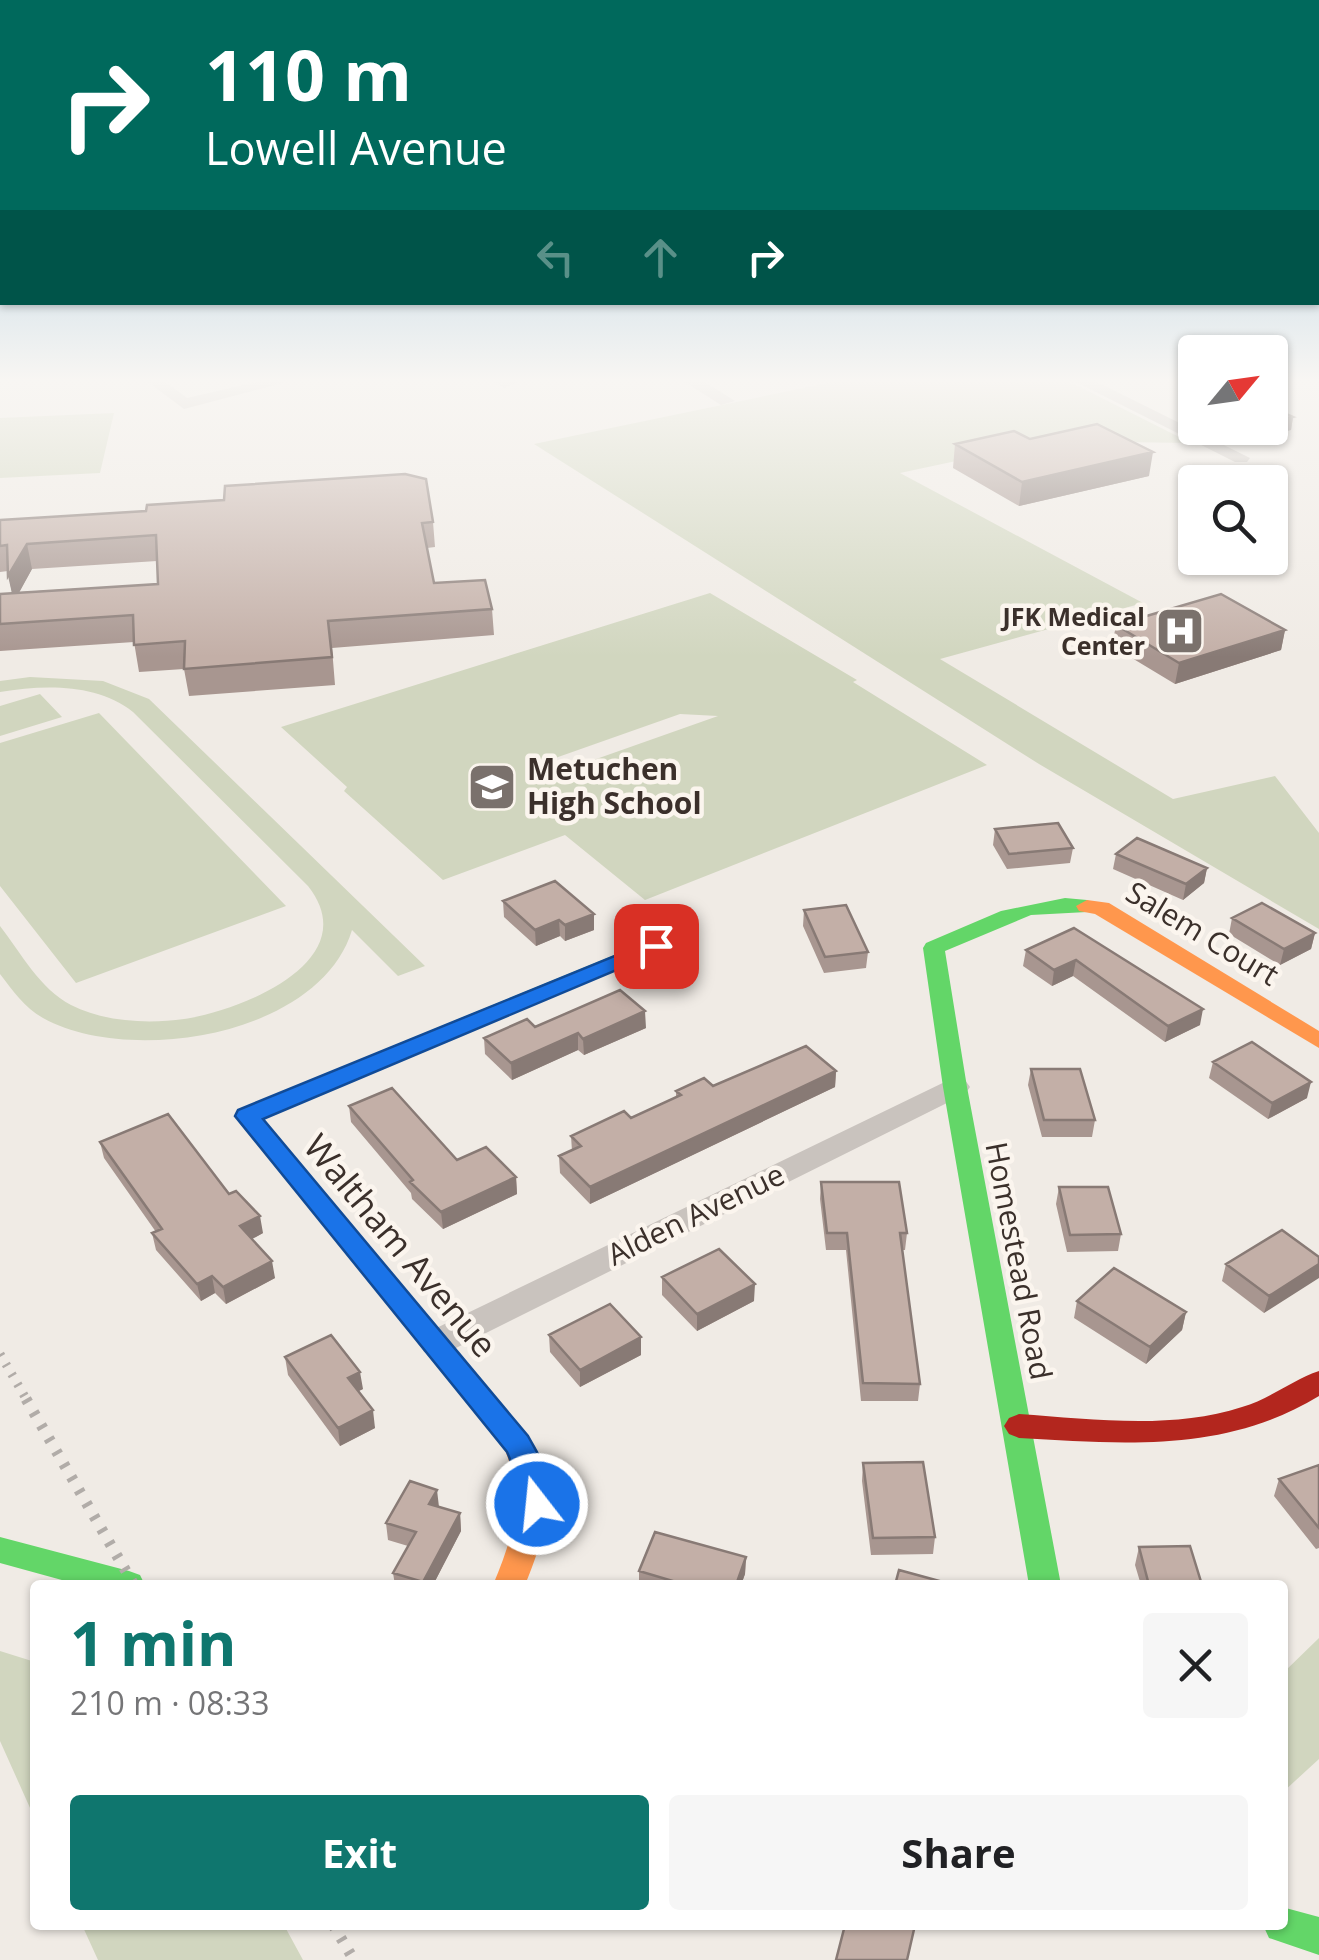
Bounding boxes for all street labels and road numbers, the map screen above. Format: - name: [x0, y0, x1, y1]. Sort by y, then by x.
- street label: Salem Court: [1119, 871, 1287, 994]
- street label: Waltham Avenue: [294, 1124, 508, 1366]
- street label: Homestead Road: [976, 1139, 1063, 1383]
- street label: Alden Avenue: [600, 1153, 791, 1274]

